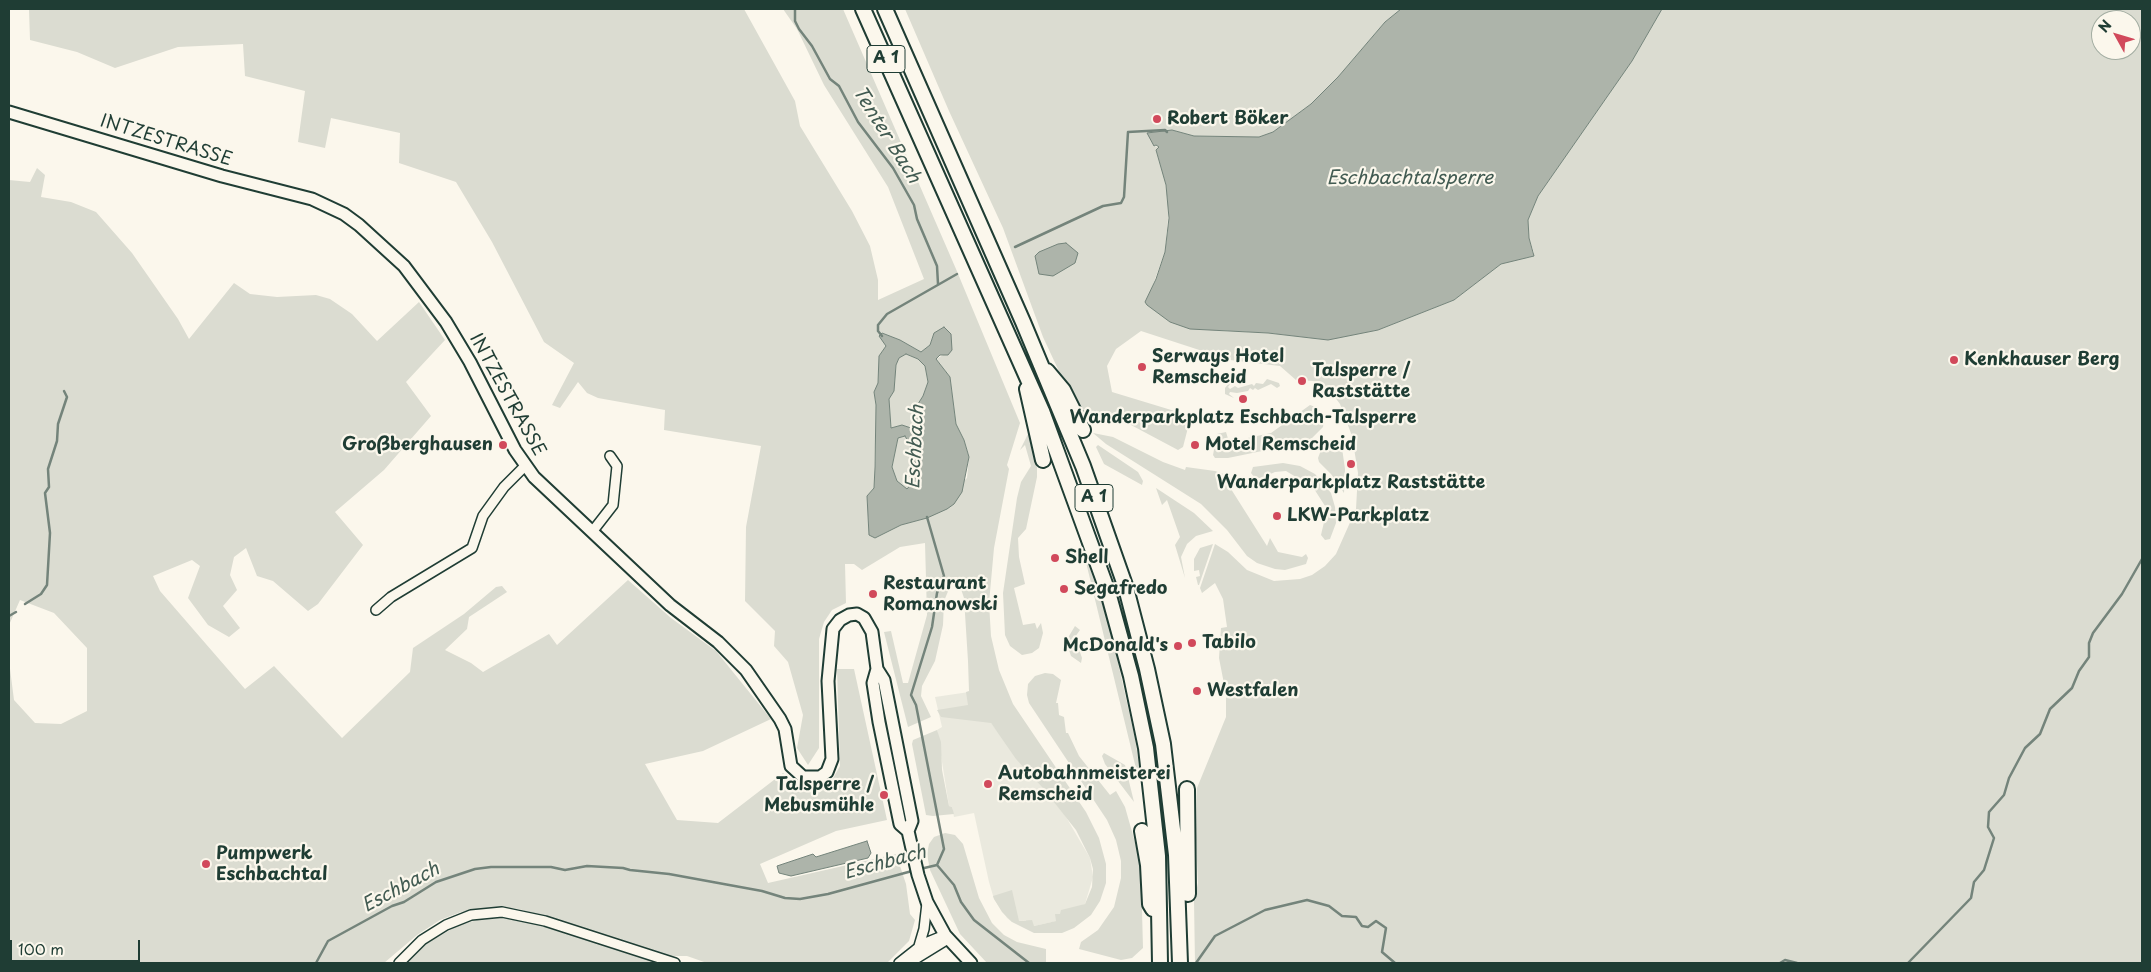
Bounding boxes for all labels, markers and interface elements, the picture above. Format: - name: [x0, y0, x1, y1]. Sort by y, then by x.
- north arrow: [2091, 10, 2141, 60]
- text: N: [2093, 15, 2116, 37]
- road number: A 1: [867, 46, 905, 72]
- water label: Tenter Bach: [847, 82, 925, 188]
- place label: Robert Böker: [1167, 108, 1289, 130]
- street label: INTZESTRASSE: [97, 111, 235, 171]
- marker: Robert Böker: [1151, 113, 1163, 125]
- water label: Eschbachtalsperre: [1327, 168, 1493, 190]
- street label: INTZESTRASSE: [464, 330, 550, 460]
- place label: Serways Hotel Remscheid: [1152, 346, 1284, 388]
- place label: Kenkhauser Berg: [1964, 349, 2119, 371]
- marker: Kenkhauser Berg: [1948, 354, 1960, 366]
- place label: Talsperre / Raststätte: [1312, 360, 1410, 402]
- marker: Serways Hotel Remscheid: [1136, 361, 1148, 373]
- marker: Talsperre / Raststätte: [1296, 375, 1308, 387]
- marker: Wanderparkplatz Eschbach-Talsperre: [1237, 393, 1249, 405]
- water label: Eschbach: [902, 404, 930, 490]
- place label: Wanderparkplatz Eschbach-Talsperre: [1069, 407, 1417, 429]
- place label: Großberghausen: [342, 434, 493, 456]
- place label: Motel Remscheid: [1205, 434, 1356, 456]
- marker: Großberghausen: [497, 439, 509, 451]
- marker: Motel Remscheid: [1189, 439, 1201, 451]
- marker: Wanderparkplatz Raststätte: [1345, 458, 1357, 470]
- place label: Wanderparkplatz Raststätte: [1217, 472, 1485, 494]
- road number: A 1: [1075, 484, 1113, 512]
- place label: LKW-Parkplatz: [1287, 505, 1429, 527]
- marker: LKW-Parkplatz: [1271, 510, 1283, 522]
- place label: Shell: [1065, 547, 1108, 569]
- marker: Shell: [1049, 552, 1061, 564]
- place label: Restaurant Romanowski: [883, 573, 998, 616]
- place label: Segafredo: [1074, 578, 1167, 600]
- marker: Segafredo: [1058, 583, 1070, 595]
- marker: Restaurant Romanowski: [867, 588, 879, 600]
- place label: Tabilo: [1202, 632, 1256, 654]
- place label: McDonald's: [1063, 635, 1168, 657]
- marker: Tabilo: [1186, 637, 1198, 649]
- marker: McDonald's: [1172, 640, 1184, 652]
- place label: Westfalen: [1207, 680, 1299, 702]
- marker: Westfalen: [1191, 685, 1203, 697]
- place label: Autobahnmeisterei Remscheid: [998, 763, 1171, 806]
- place label: Talsperre / Mebusmühle: [764, 774, 874, 816]
- marker: Autobahnmeisterei Remscheid: [982, 778, 994, 790]
- marker: Talsperre / Mebusmühle: [878, 789, 890, 801]
- water label: Eschbach: [841, 841, 929, 885]
- place label: Pumpwerk Eschbachtal: [216, 843, 328, 886]
- marker: Pumpwerk Eschbachtal: [200, 858, 212, 870]
- water label: Eschbach: [359, 858, 443, 918]
- scale bar: [12, 930, 142, 962]
- text: 100 m: [18, 937, 64, 960]

